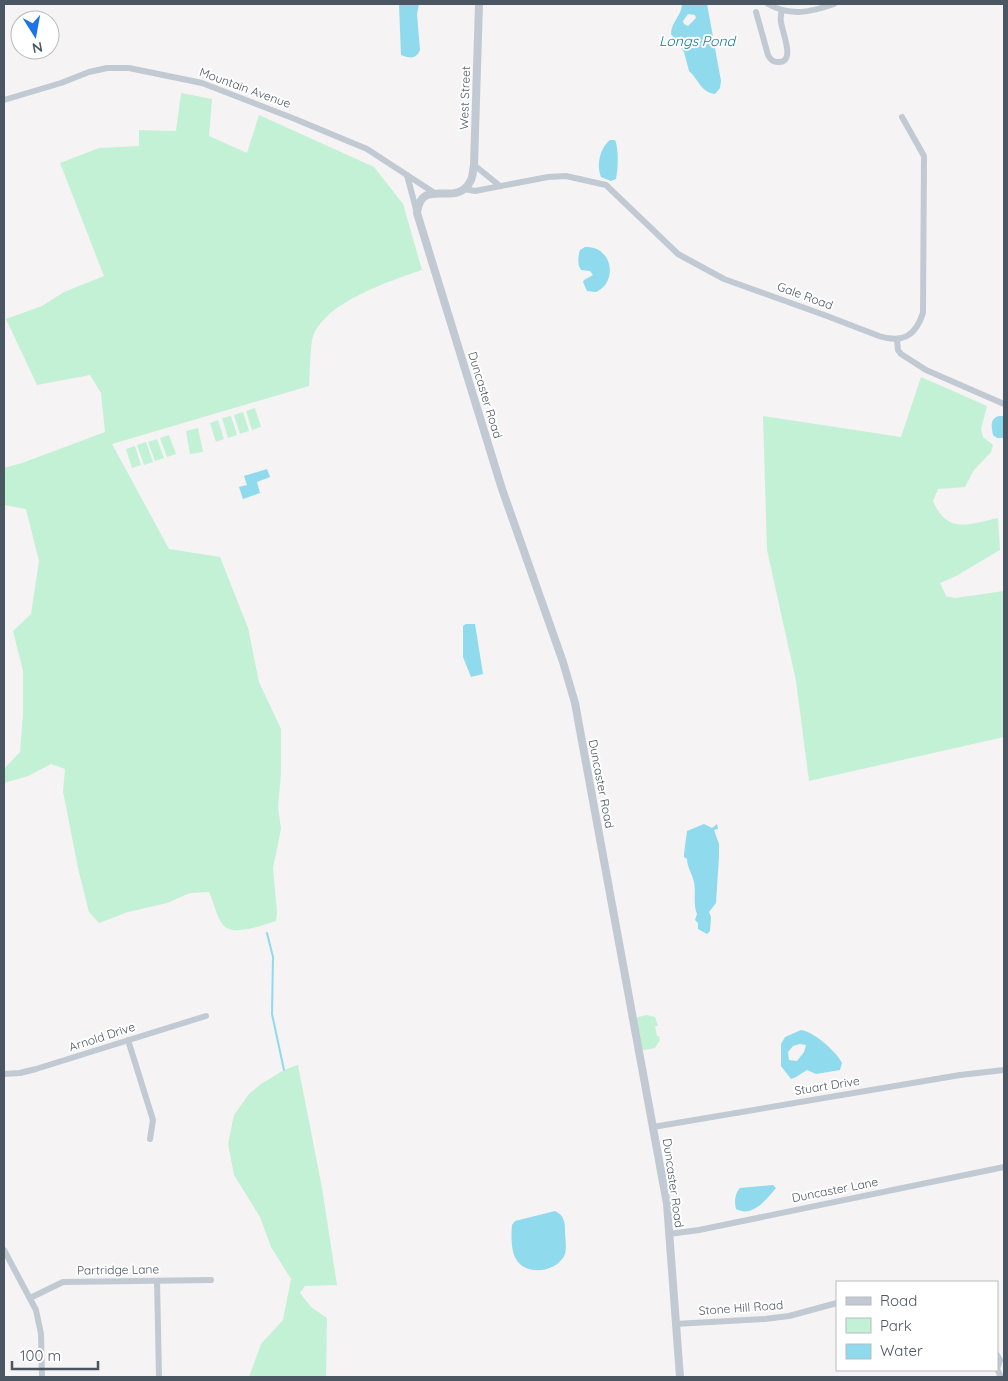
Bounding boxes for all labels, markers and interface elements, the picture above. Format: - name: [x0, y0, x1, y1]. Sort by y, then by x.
- north arrow: [10, 10, 60, 60]
- water label: Longs Pond: [659, 32, 737, 50]
- text: N: [31, 38, 44, 58]
- street label: Mountain Avenue: [197, 64, 293, 111]
- street label: West Street: [456, 66, 473, 130]
- street label: Gale Road: [775, 279, 835, 313]
- street label: Duncaster Road: [465, 350, 506, 440]
- street label: Duncaster Road: [586, 738, 617, 829]
- street label: Arnold Drive: [67, 1019, 137, 1054]
- street label: Stuart Drive: [793, 1073, 861, 1098]
- street label: Duncaster Road: [660, 1137, 687, 1229]
- street label: Duncaster Lane: [790, 1174, 880, 1205]
- street label: Partridge Lane: [77, 1261, 159, 1278]
- legend: [836, 1281, 998, 1371]
- text: Road: [880, 1291, 917, 1310]
- street label: Stone Hill Road: [698, 1297, 784, 1318]
- text: Park: [880, 1316, 912, 1335]
- scale bar: [12, 1338, 99, 1370]
- text: Water: [880, 1341, 923, 1360]
- text: 100 m: [20, 1346, 61, 1365]

